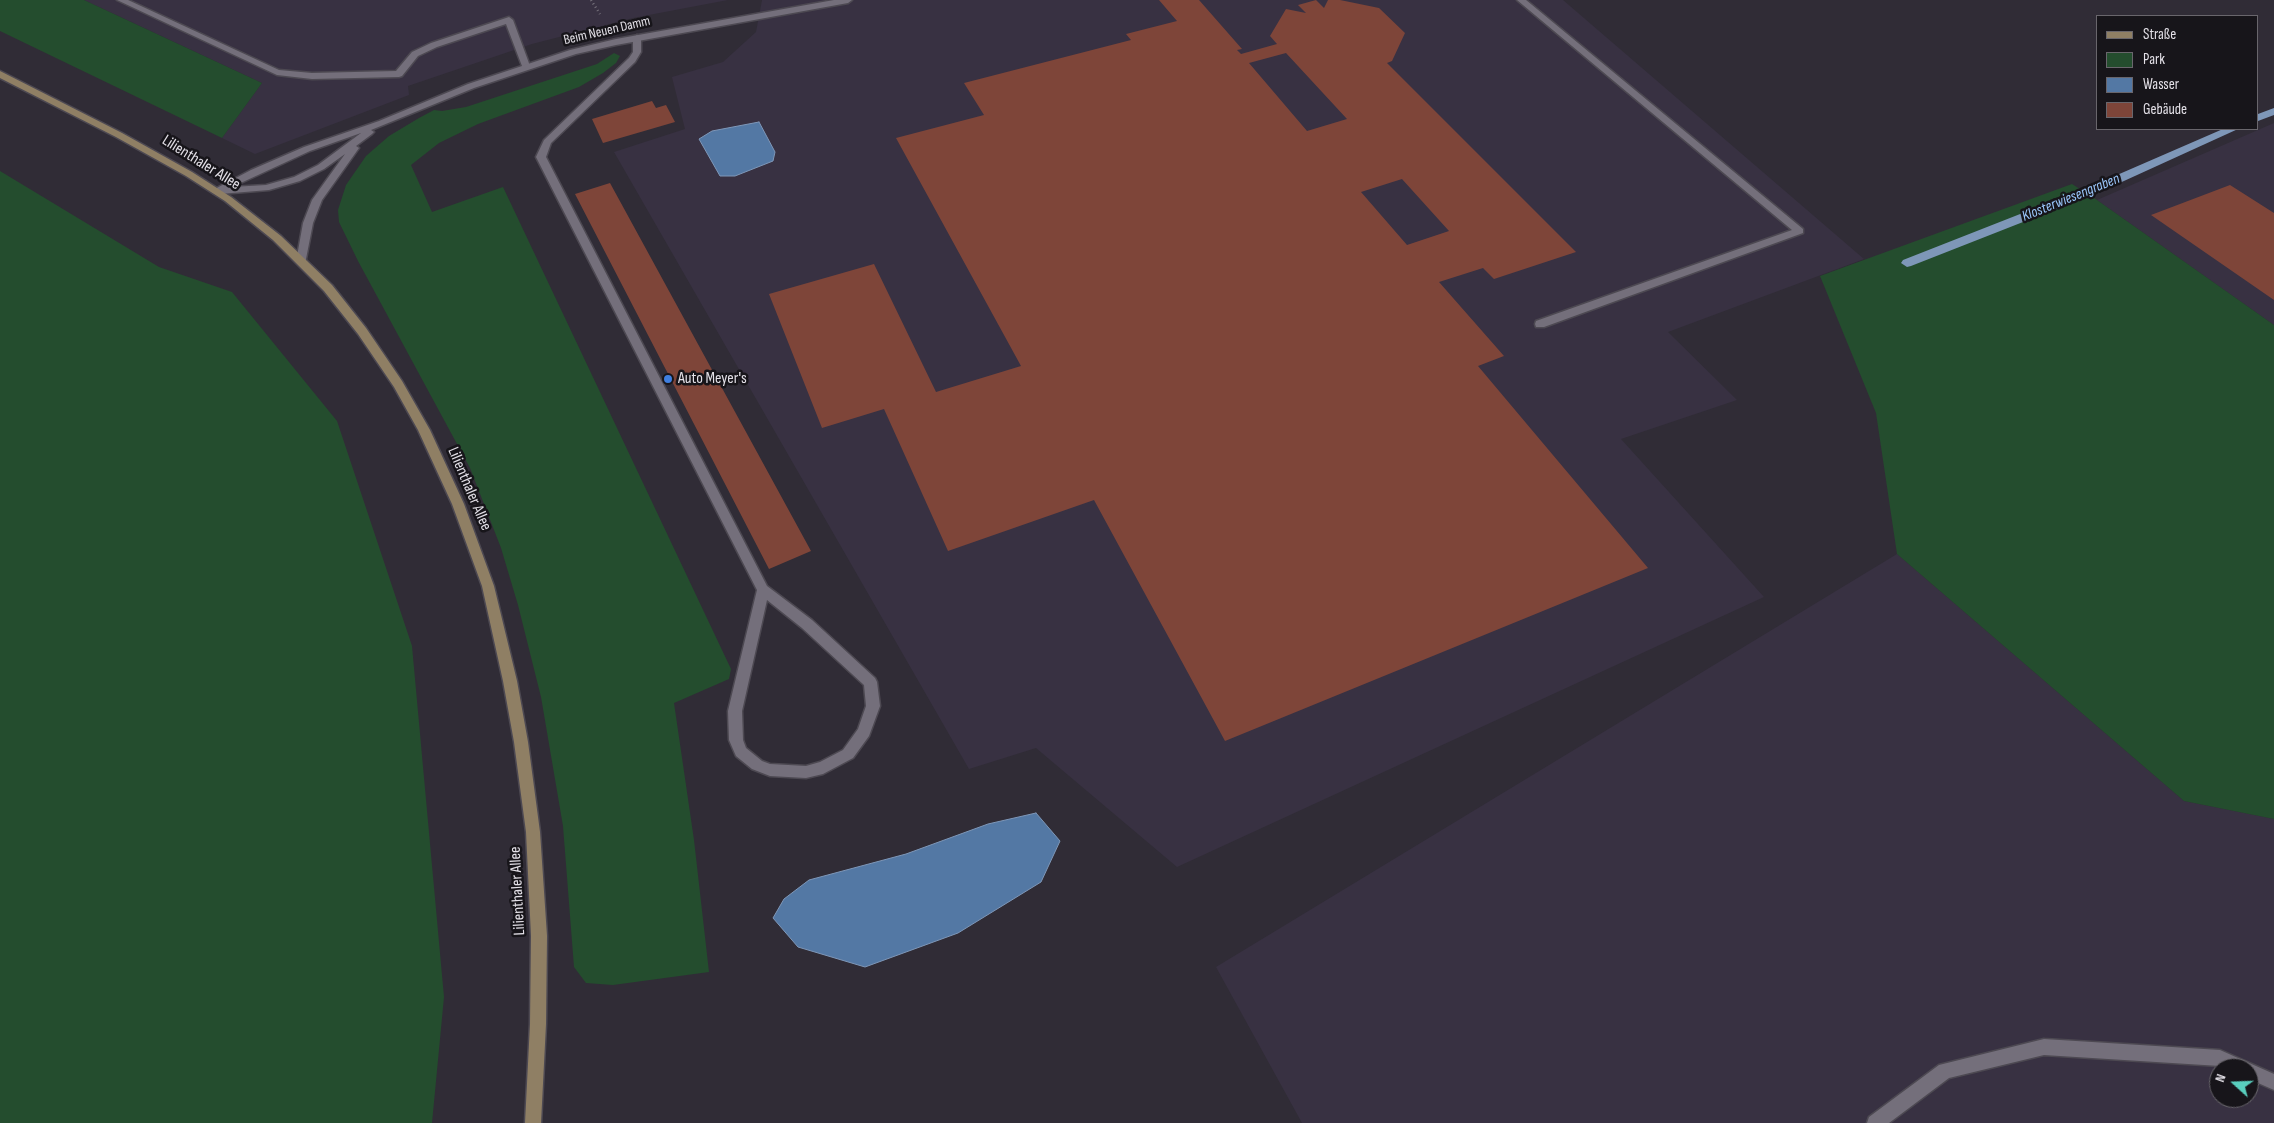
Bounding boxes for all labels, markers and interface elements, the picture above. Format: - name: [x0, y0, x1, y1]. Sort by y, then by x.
- street label: Beim Neuen Damm: [562, 13, 652, 49]
- legend: [2096, 15, 2259, 130]
- text: Straße: [2143, 25, 2176, 44]
- text: Park: [2143, 50, 2165, 69]
- text: Wasser: [2143, 75, 2179, 94]
- text: Gebäude: [2143, 100, 2187, 119]
- street label: Lilienthaler Allee: [158, 131, 244, 195]
- water label: Klosterwiesengraben: [2019, 170, 2123, 226]
- place label: Auto Meyer's: [678, 369, 747, 389]
- marker: Auto Meyer's: [662, 373, 674, 385]
- street label: Lilienthaler Allee: [443, 444, 495, 534]
- street label: Lilienthaler Allee: [506, 846, 530, 936]
- north arrow: [2209, 1058, 2259, 1108]
- text: N: [2211, 1072, 2230, 1084]

